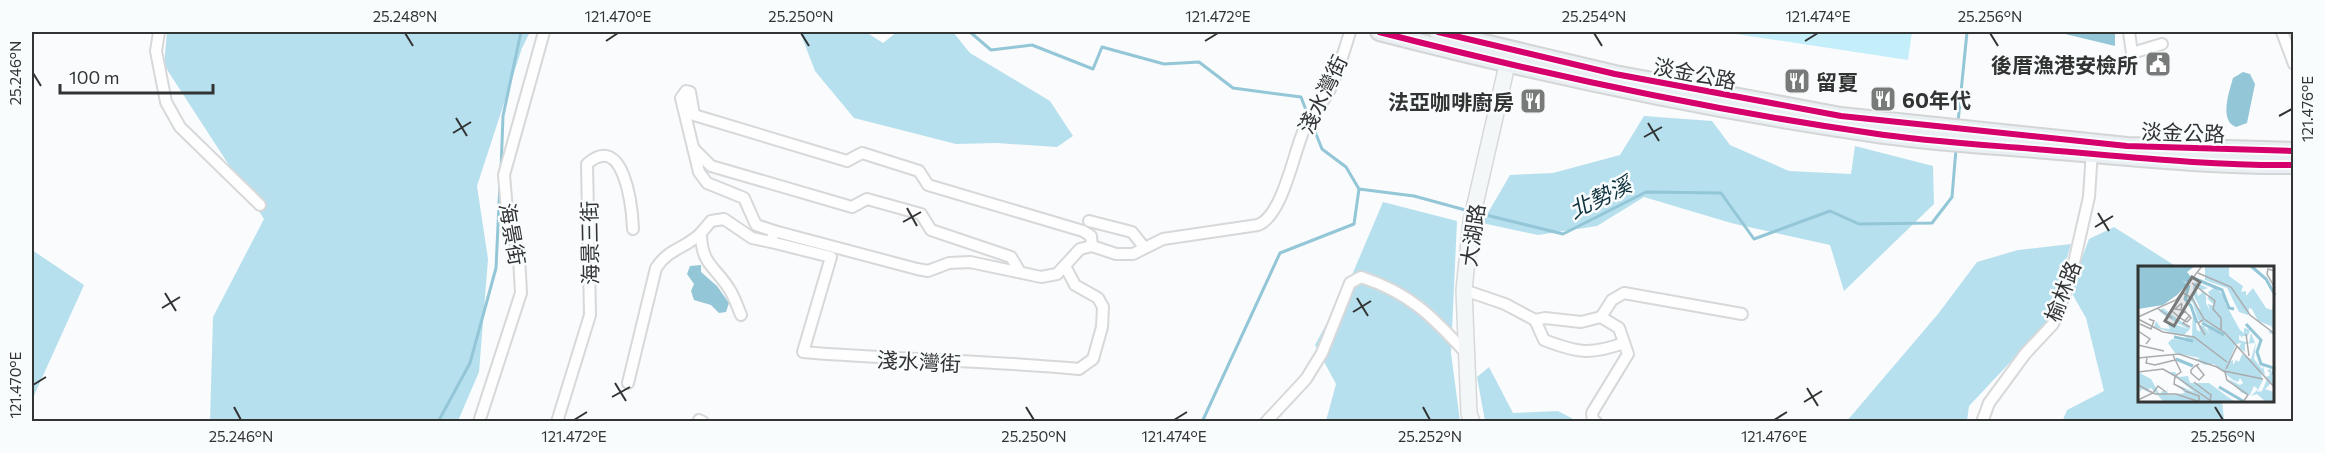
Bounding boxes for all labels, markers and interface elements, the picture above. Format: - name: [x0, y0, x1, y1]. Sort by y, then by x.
- text: 25.248°N: [373, 7, 437, 25]
- text: 121.470°E: [585, 7, 651, 25]
- text: 25.250°N: [768, 7, 834, 25]
- text: 121.472°E: [1185, 7, 1251, 25]
- text: 25.254°N: [1562, 7, 1626, 25]
- text: 121.474°E: [1785, 7, 1851, 25]
- text: 25.256°N: [1958, 7, 2022, 25]
- text: 25.246°N: [6, 41, 24, 105]
- public building icon: 後厝漁港安檢所: [2143, 49, 2173, 79]
- street label: 淺水灣街: [1292, 51, 1352, 137]
- place label: 後厝漁港安檢所: [1991, 52, 2138, 77]
- street label: 淡金公路: [1651, 53, 1739, 93]
- scale bar: [60, 57, 213, 95]
- text: 100 m: [69, 66, 119, 88]
- restaurant icon: 留夏: [1782, 66, 1812, 96]
- place label: 留夏: [1816, 69, 1858, 94]
- text: 121.476°E: [2298, 76, 2316, 142]
- restaurant icon: 60年代: [1868, 84, 1898, 114]
- restaurant icon: 法亞咖啡廚房: [1518, 86, 1548, 116]
- place label: 60年代: [1902, 87, 1971, 112]
- place label: 法亞咖啡廚房: [1388, 89, 1514, 114]
- street label: 淡金公路: [2141, 118, 2225, 146]
- water label: 北勢溪: [1564, 169, 1638, 224]
- street label: 海景街: [495, 201, 531, 267]
- street label: 海景三街: [576, 201, 602, 285]
- street label: 大湖路: [1455, 202, 1489, 268]
- street label: 榆林路: [2039, 257, 2085, 325]
- inset map: [2138, 266, 2274, 402]
- street label: 淺水灣街: [876, 346, 962, 376]
- text: 121.470°E: [6, 352, 24, 418]
- text: 25.246°N: [209, 427, 273, 445]
- text: 121.472°E: [541, 427, 607, 445]
- text: 25.250°N: [1001, 427, 1067, 445]
- text: 121.474°E: [1141, 427, 1207, 445]
- text: 25.252°N: [1398, 427, 1462, 445]
- text: 121.476°E: [1741, 427, 1807, 445]
- text: 25.256°N: [2191, 427, 2255, 445]

